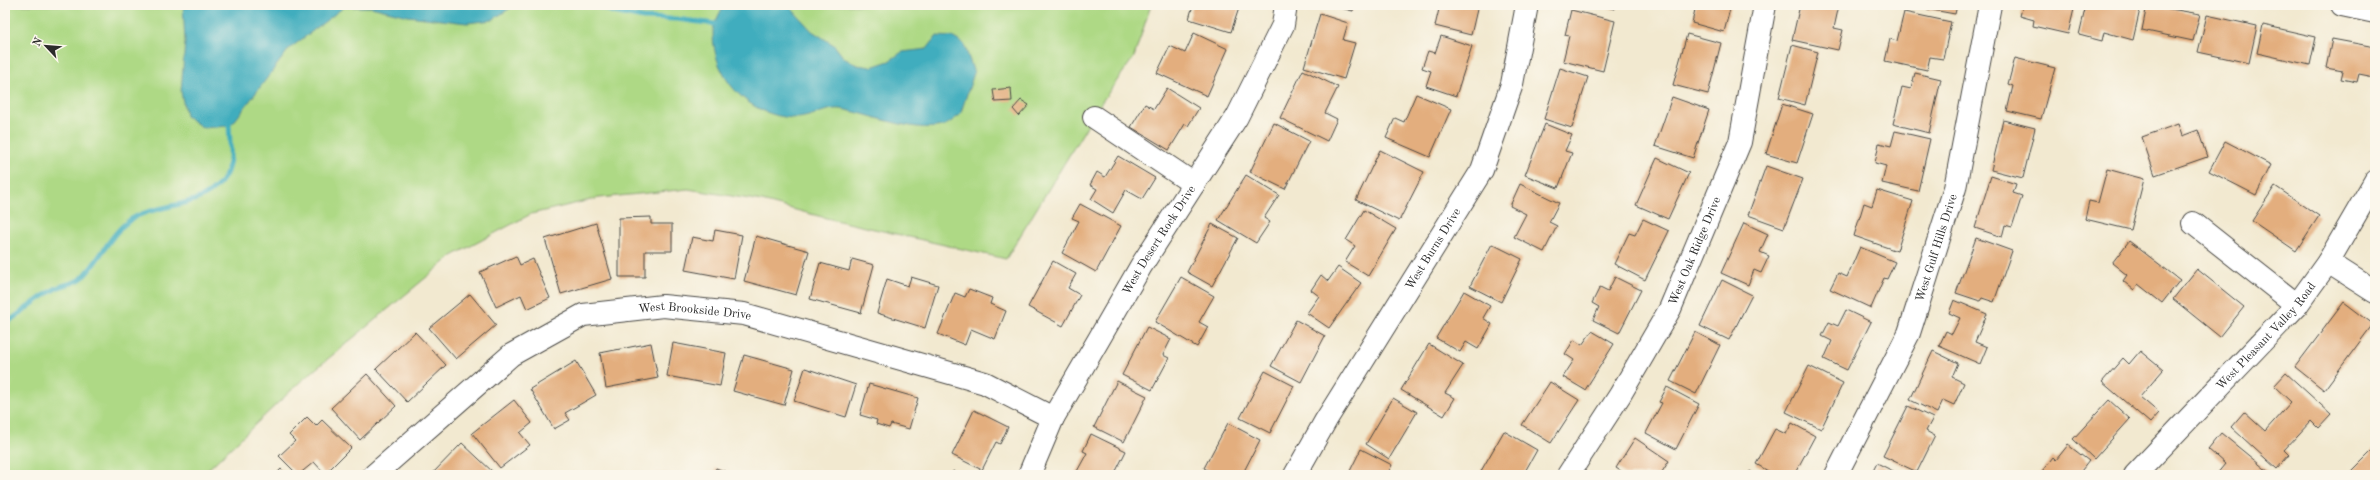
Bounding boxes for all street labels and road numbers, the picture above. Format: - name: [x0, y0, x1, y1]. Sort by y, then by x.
- street label: West Desert Rock Drive: [1121, 183, 1198, 297]
- street label: West Gulf Hills Drive: [1914, 192, 1960, 304]
- street label: West Oak Ridge Drive: [1667, 195, 1724, 307]
- street label: West Burns Drive: [1404, 206, 1464, 292]
- street label: West Pleasant Valley Road: [2215, 280, 2318, 393]
- street label: West Brookside Drive: [638, 301, 753, 323]

